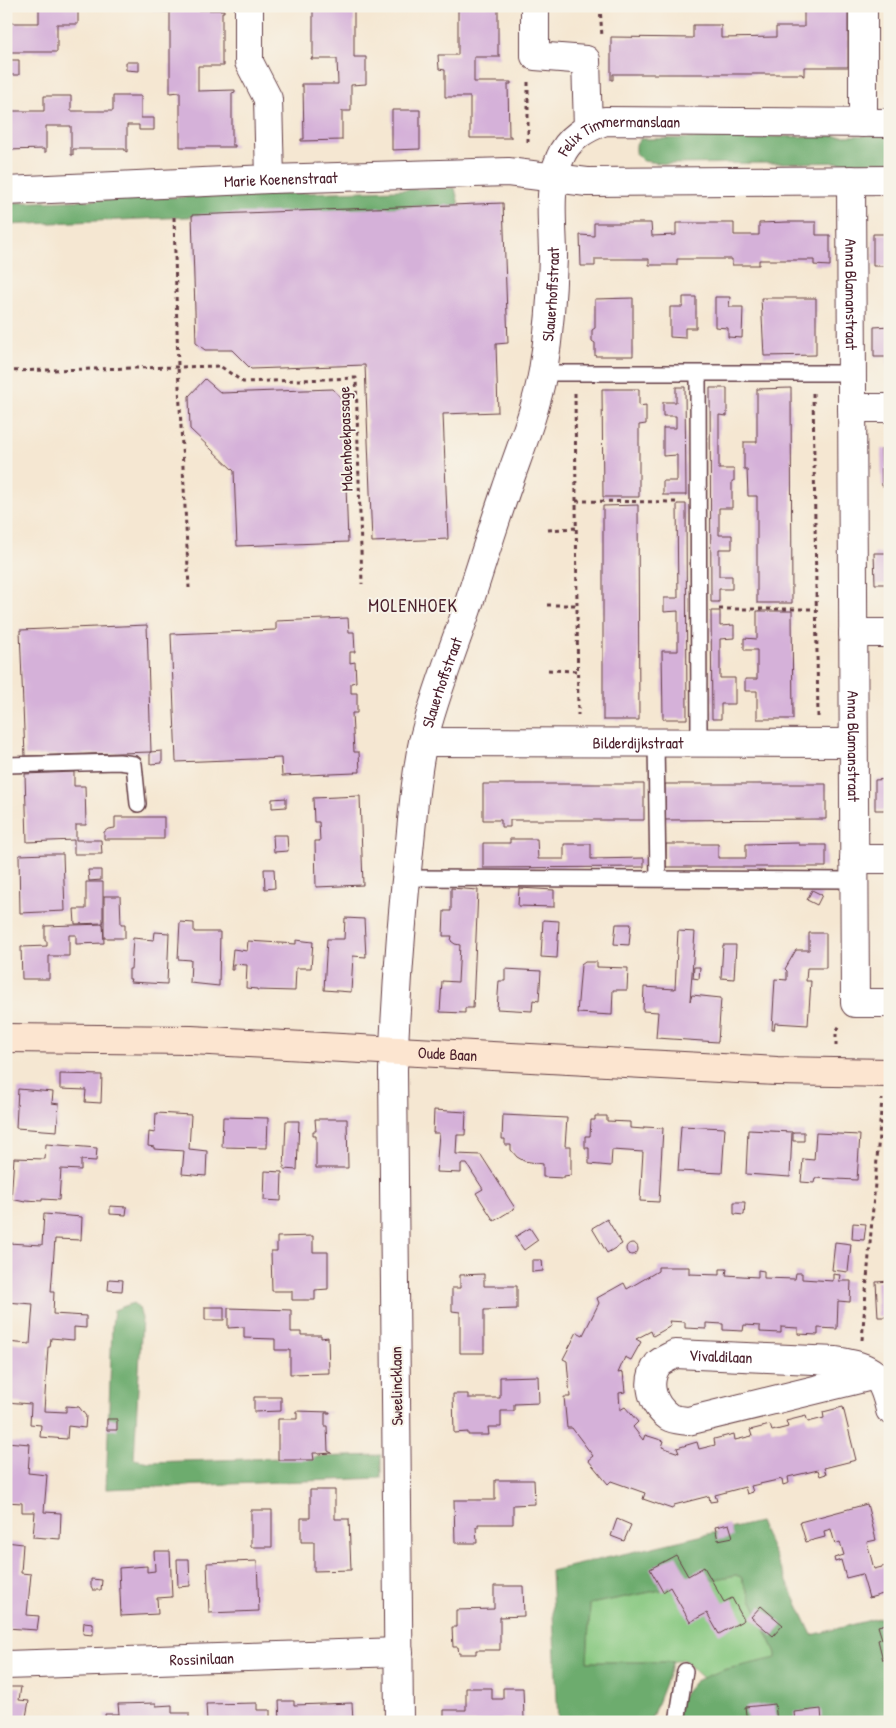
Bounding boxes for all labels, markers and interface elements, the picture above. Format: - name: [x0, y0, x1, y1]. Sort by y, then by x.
- street label: Felix Timmermanslaan: [552, 110, 680, 161]
- street label: Marie Koenenstraat: [223, 166, 338, 192]
- street label: Anna Blamanstraat: [840, 238, 863, 350]
- street label: Slauerhoffstraat: [536, 246, 564, 343]
- street label: Molenhoekpassage: [332, 385, 358, 492]
- district label: MOLENHOEK: [368, 593, 458, 618]
- street label: Slauerhoffstraat: [416, 634, 467, 730]
- street label: Anna Blamanstraat: [842, 690, 865, 802]
- street label: Bilderdijkstraat: [592, 731, 684, 754]
- street label: Oude Baan: [417, 1041, 478, 1066]
- street label: Vivaldilaan: [689, 1344, 753, 1368]
- street label: Sweelincklaan: [384, 1346, 408, 1426]
- street label: Rossinilaan: [169, 1646, 235, 1671]

